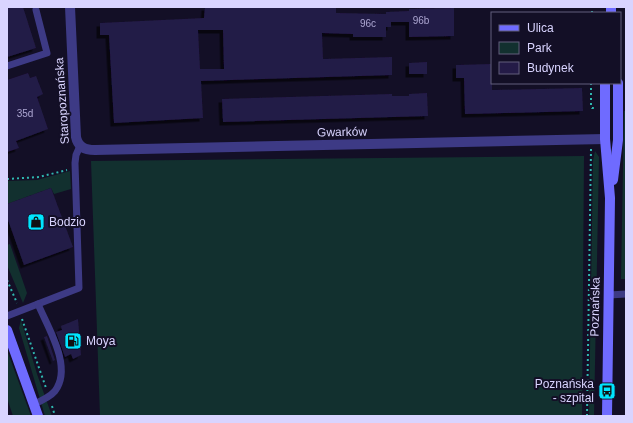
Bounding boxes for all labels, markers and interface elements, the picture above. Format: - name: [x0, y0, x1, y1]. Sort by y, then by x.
- legend: [491, 12, 621, 84]
- house number: 96b: [413, 15, 430, 26]
- house number: 96c: [360, 18, 376, 29]
- text: Ulica: [527, 21, 554, 35]
- text: Park: [527, 41, 553, 55]
- street label: Staropoznańska: [52, 57, 72, 145]
- text: Budynek: [527, 61, 575, 75]
- house number: 35d: [17, 108, 33, 119]
- street label: Gwarków: [317, 125, 367, 139]
- shop icon: Bodzio: [26, 212, 46, 232]
- place label: Bodzio: [49, 215, 86, 229]
- street label: Poznańska: [587, 277, 603, 337]
- fuel station icon: Moya: [63, 331, 83, 351]
- place label: Moya: [86, 334, 116, 348]
- place label: Poznańska - szpital: [535, 377, 594, 405]
- bus stop icon: Poznańska - szpital: [597, 381, 617, 401]

